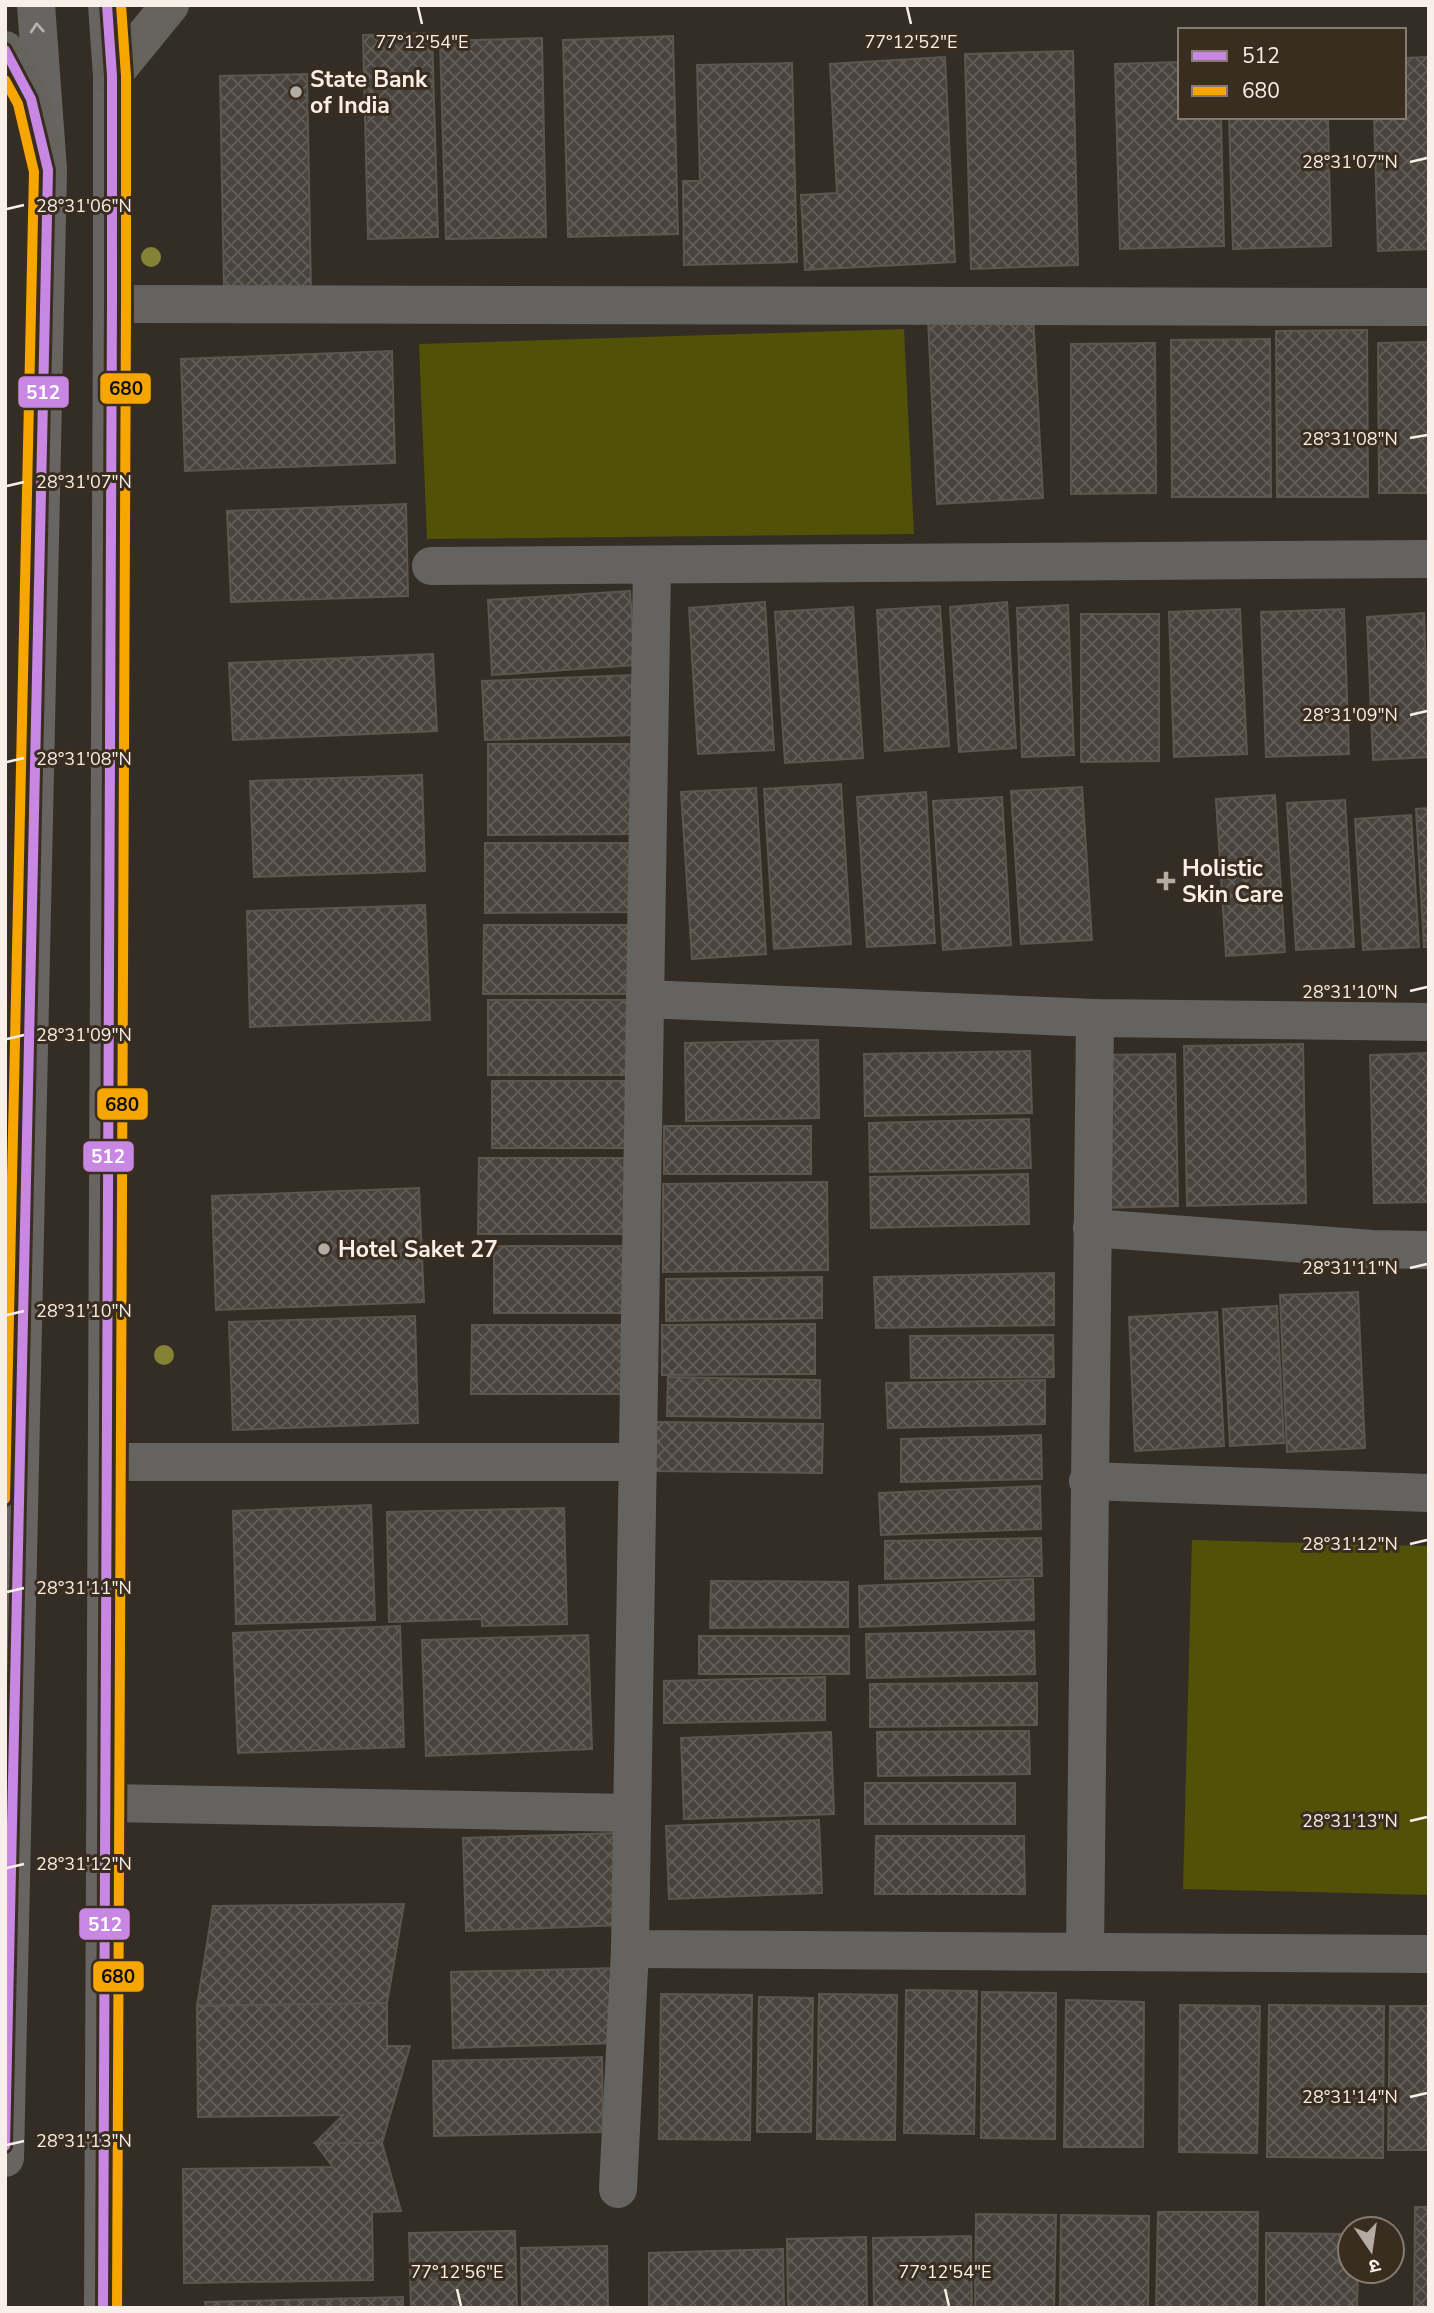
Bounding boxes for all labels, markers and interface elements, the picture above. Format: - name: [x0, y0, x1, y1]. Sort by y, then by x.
- one-way arrow: [30, 23, 45, 34]
- legend: [1178, 28, 1406, 119]
- text: 77°12'54"E: [376, 30, 469, 54]
- text: 77°12'52"E: [865, 30, 958, 54]
- text: 512: [1242, 42, 1280, 70]
- place label: State Bank of India: [310, 64, 428, 121]
- text: 680: [1242, 77, 1280, 105]
- marker: State Bank of India: [288, 84, 304, 100]
- text: 28°31'07"N: [1302, 150, 1398, 174]
- text: 28°31'06"N: [36, 194, 132, 218]
- line badge: 680: [99, 372, 152, 405]
- line badge: 512: [17, 375, 70, 409]
- text: 680: [109, 376, 143, 402]
- text: 512: [26, 380, 60, 406]
- text: 28°31'08"N: [1302, 427, 1398, 451]
- text: 28°31'07"N: [36, 470, 132, 494]
- text: 28°31'09"N: [1302, 703, 1398, 727]
- text: 28°31'08"N: [36, 747, 132, 771]
- place label: Holistic Skin Care: [1182, 853, 1283, 910]
- marker: Holistic Skin Care: [1156, 871, 1176, 891]
- text: 28°31'10"N: [1302, 980, 1398, 1004]
- text: 28°31'09"N: [36, 1023, 132, 1047]
- line badge: 680: [96, 1087, 149, 1121]
- text: 680: [105, 1092, 139, 1118]
- line badge: 512: [82, 1140, 135, 1173]
- text: 512: [91, 1144, 125, 1170]
- place label: Hotel Saket 27: [338, 1234, 498, 1265]
- marker: Hotel Saket 27: [316, 1241, 332, 1257]
- text: 28°31'11"N: [1302, 1256, 1398, 1280]
- text: 28°31'10"N: [36, 1299, 132, 1323]
- text: 28°31'12"N: [1302, 1532, 1398, 1556]
- text: 28°31'11"N: [36, 1576, 132, 1600]
- text: 28°31'13"N: [1302, 1809, 1398, 1833]
- text: 28°31'12"N: [36, 1852, 132, 1876]
- line badge: 512: [78, 1907, 131, 1941]
- text: 512: [88, 1912, 122, 1938]
- line badge: 680: [92, 1960, 145, 1993]
- text: 680: [101, 1964, 135, 1990]
- text: 28°31'14"N: [1302, 2085, 1398, 2109]
- text: 28°31'13"N: [36, 2129, 132, 2153]
- north arrow: [1336, 2215, 1406, 2285]
- text: उ: [1365, 2252, 1383, 2280]
- text: 77°12'56"E: [411, 2260, 504, 2284]
- text: 77°12'54"E: [899, 2260, 992, 2284]

